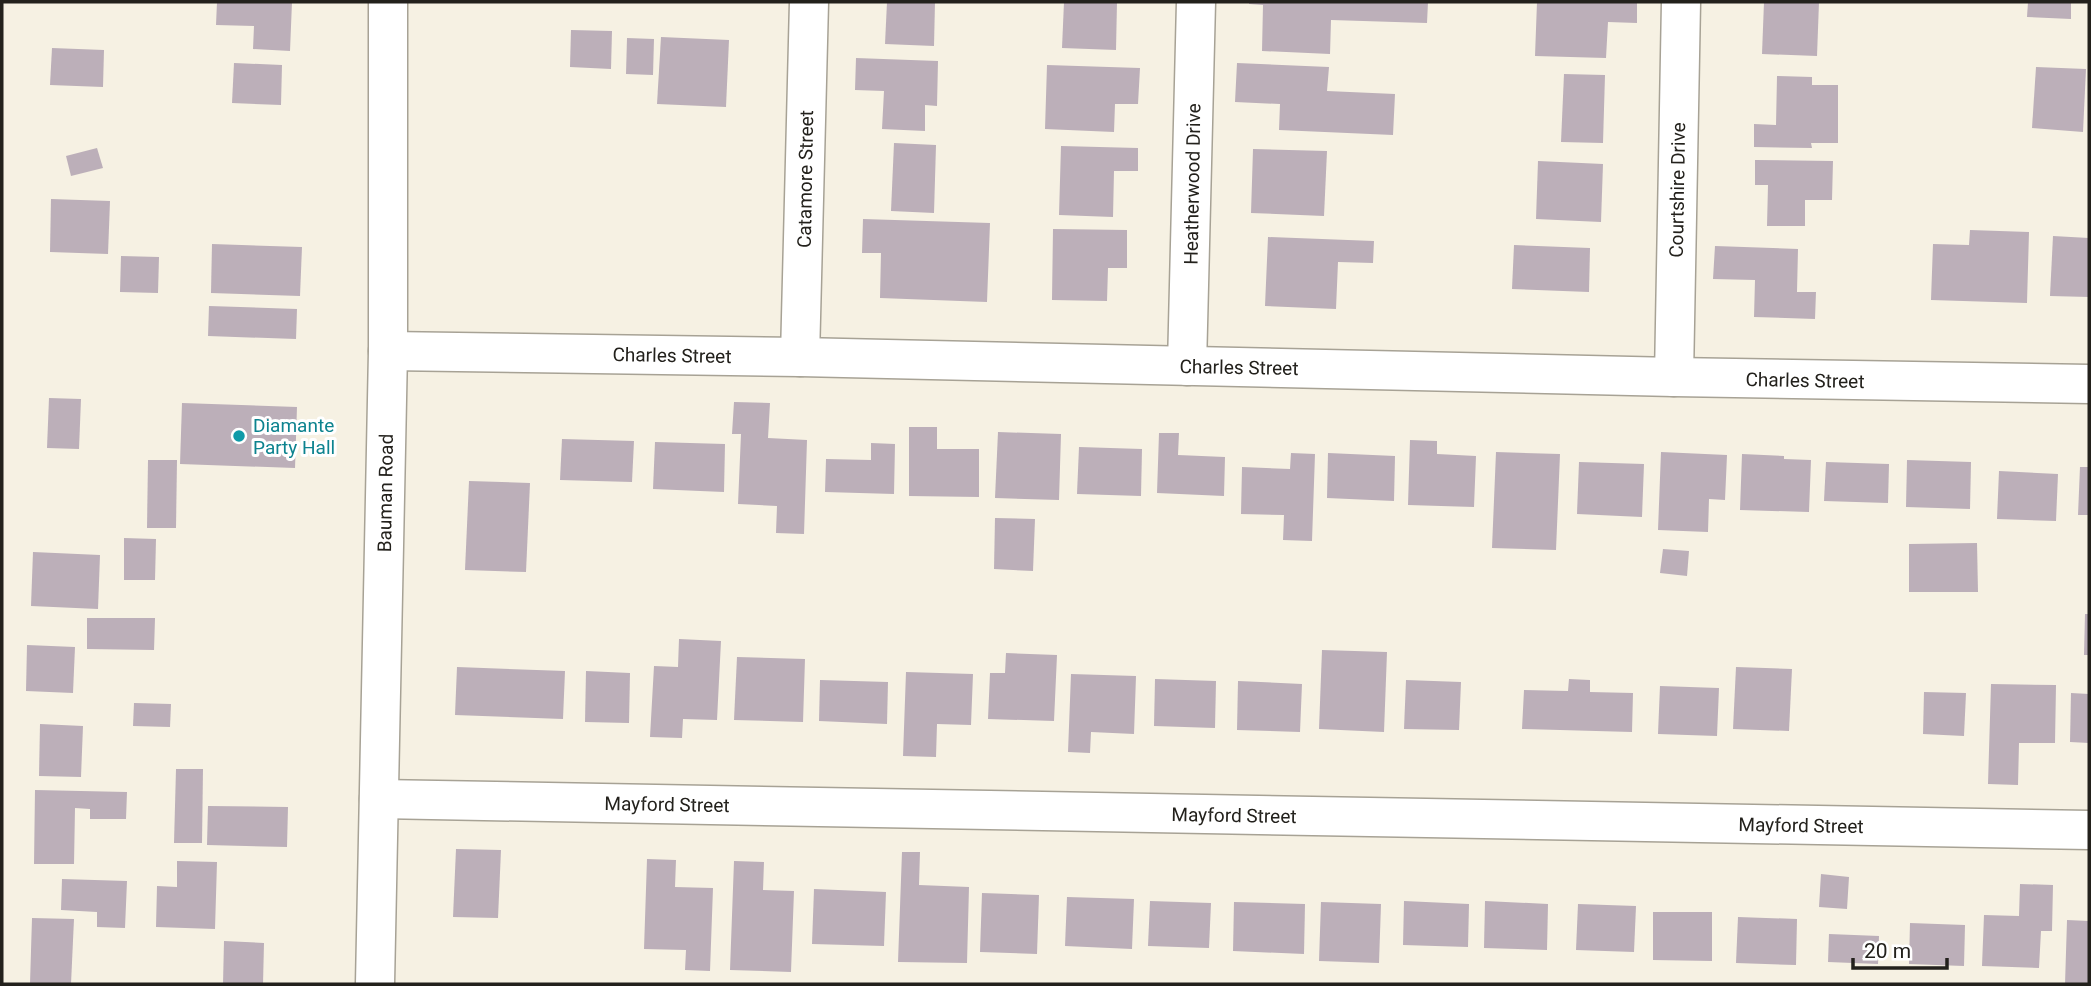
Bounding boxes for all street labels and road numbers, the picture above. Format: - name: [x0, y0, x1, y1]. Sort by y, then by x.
- street label: Heatherwood Drive: [1180, 103, 1205, 265]
- street label: Catamore Street: [793, 110, 818, 248]
- street label: Courtshire Drive: [1665, 122, 1690, 258]
- street label: Charles Street: [612, 343, 732, 368]
- street label: Charles Street: [1179, 355, 1299, 380]
- street label: Charles Street: [1745, 368, 1865, 393]
- street label: Bauman Road: [373, 434, 398, 552]
- street label: Mayford Street: [604, 792, 730, 817]
- street label: Mayford Street: [1171, 803, 1297, 828]
- street label: Mayford Street: [1738, 813, 1864, 838]

